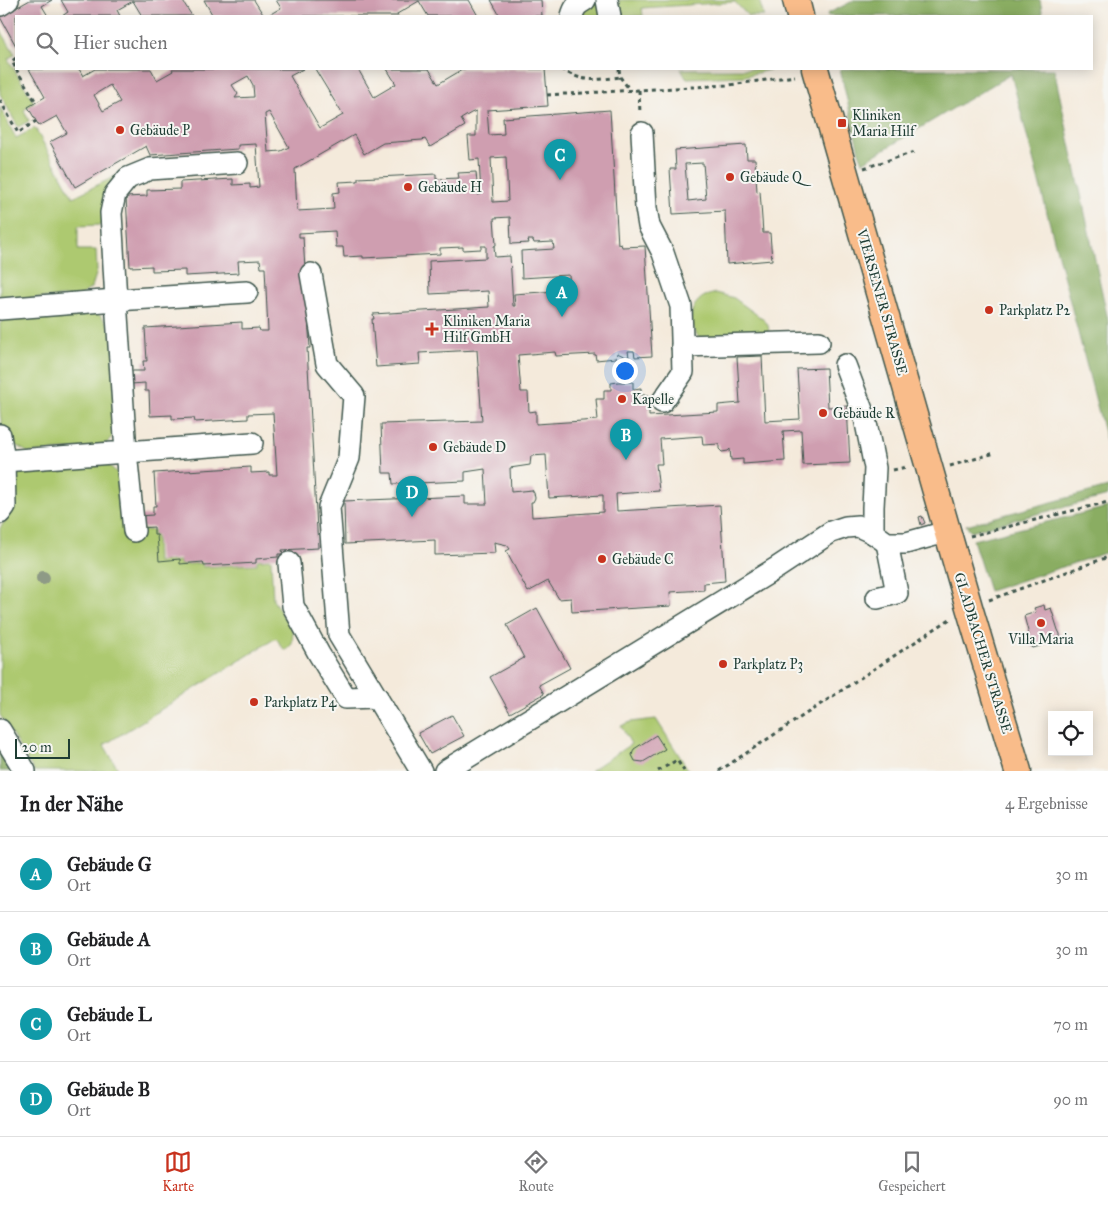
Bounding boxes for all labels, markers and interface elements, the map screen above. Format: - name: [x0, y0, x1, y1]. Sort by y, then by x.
- search box: [15, 15, 1093, 70]
- icon: search: [33, 29, 61, 57]
- text: Hier suchen: [73, 31, 167, 54]
- place label: Kliniken Maria Hilf: [852, 107, 917, 140]
- marker: Kliniken Maria Hilf: [836, 117, 848, 129]
- place label: Gebäude P: [130, 122, 190, 139]
- marker: Gebäude P: [114, 124, 126, 136]
- pin: C: [544, 139, 576, 180]
- place label: Gebäude Q: [740, 169, 812, 186]
- marker: Gebäude Q: [724, 171, 736, 183]
- place label: Gebäude H: [418, 179, 482, 196]
- marker: Gebäude H: [402, 181, 414, 193]
- street label: VIERSENER STRASSE: [853, 226, 911, 377]
- pin: A: [546, 276, 578, 317]
- place label: Parkplatz P2: [999, 302, 1070, 319]
- marker: Parkplatz P2: [983, 304, 995, 316]
- place label: Kliniken Maria Hilf GmbH: [443, 313, 530, 346]
- marker: Kliniken Maria Hilf GmbH: [425, 322, 439, 336]
- your location: [612, 358, 638, 384]
- place label: Kapelle: [632, 391, 674, 408]
- marker: Kapelle: [616, 393, 628, 405]
- place label: Gebäude R: [833, 405, 896, 422]
- marker: Gebäude R: [817, 407, 829, 419]
- pin: B: [610, 419, 642, 460]
- place label: Gebäude D: [443, 439, 506, 456]
- marker: Gebäude D: [427, 441, 439, 453]
- pin: D: [396, 476, 428, 517]
- place label: Gebäude C: [612, 551, 674, 568]
- marker: Gebäude C: [596, 553, 608, 565]
- street label: GLADBACHER STRASSE: [950, 571, 1016, 735]
- marker: Villa Maria: [1035, 617, 1047, 629]
- place label: Villa Maria: [1007, 631, 1074, 648]
- place label: Parkplatz P3: [733, 656, 803, 673]
- marker: Parkplatz P3: [717, 658, 729, 670]
- place label: Parkplatz P4: [264, 694, 337, 711]
- marker: Parkplatz P4: [248, 696, 260, 708]
- map controls: [1048, 711, 1093, 756]
- button: locate: [1048, 711, 1093, 756]
- scale bar: [15, 736, 70, 759]
- text: 20 m: [22, 739, 52, 756]
- text: In der Nähe: [20, 791, 123, 817]
- text: 4 Ergebnisse: [1005, 794, 1088, 813]
- text: Gebäude G: [67, 853, 152, 876]
- text: A: [31, 865, 41, 884]
- text: 30 m: [1055, 865, 1088, 884]
- text: Ort: [67, 876, 91, 895]
- text: Gebäude A: [67, 928, 151, 951]
- text: B: [31, 940, 41, 959]
- text: 30 m: [1055, 940, 1088, 959]
- text: Ort: [67, 951, 91, 970]
- text: Gebäude L: [67, 1003, 152, 1026]
- text: C: [31, 1015, 41, 1034]
- text: 70 m: [1053, 1015, 1088, 1034]
- text: Ort: [67, 1026, 91, 1045]
- text: Gebäude B: [67, 1078, 150, 1101]
- text: D: [30, 1090, 42, 1109]
- text: 90 m: [1053, 1090, 1088, 1109]
- text: Ort: [67, 1101, 91, 1120]
- tab: Karte: [162, 1148, 194, 1195]
- tab: Route: [519, 1148, 554, 1195]
- tab: Gespeichert: [878, 1148, 946, 1195]

